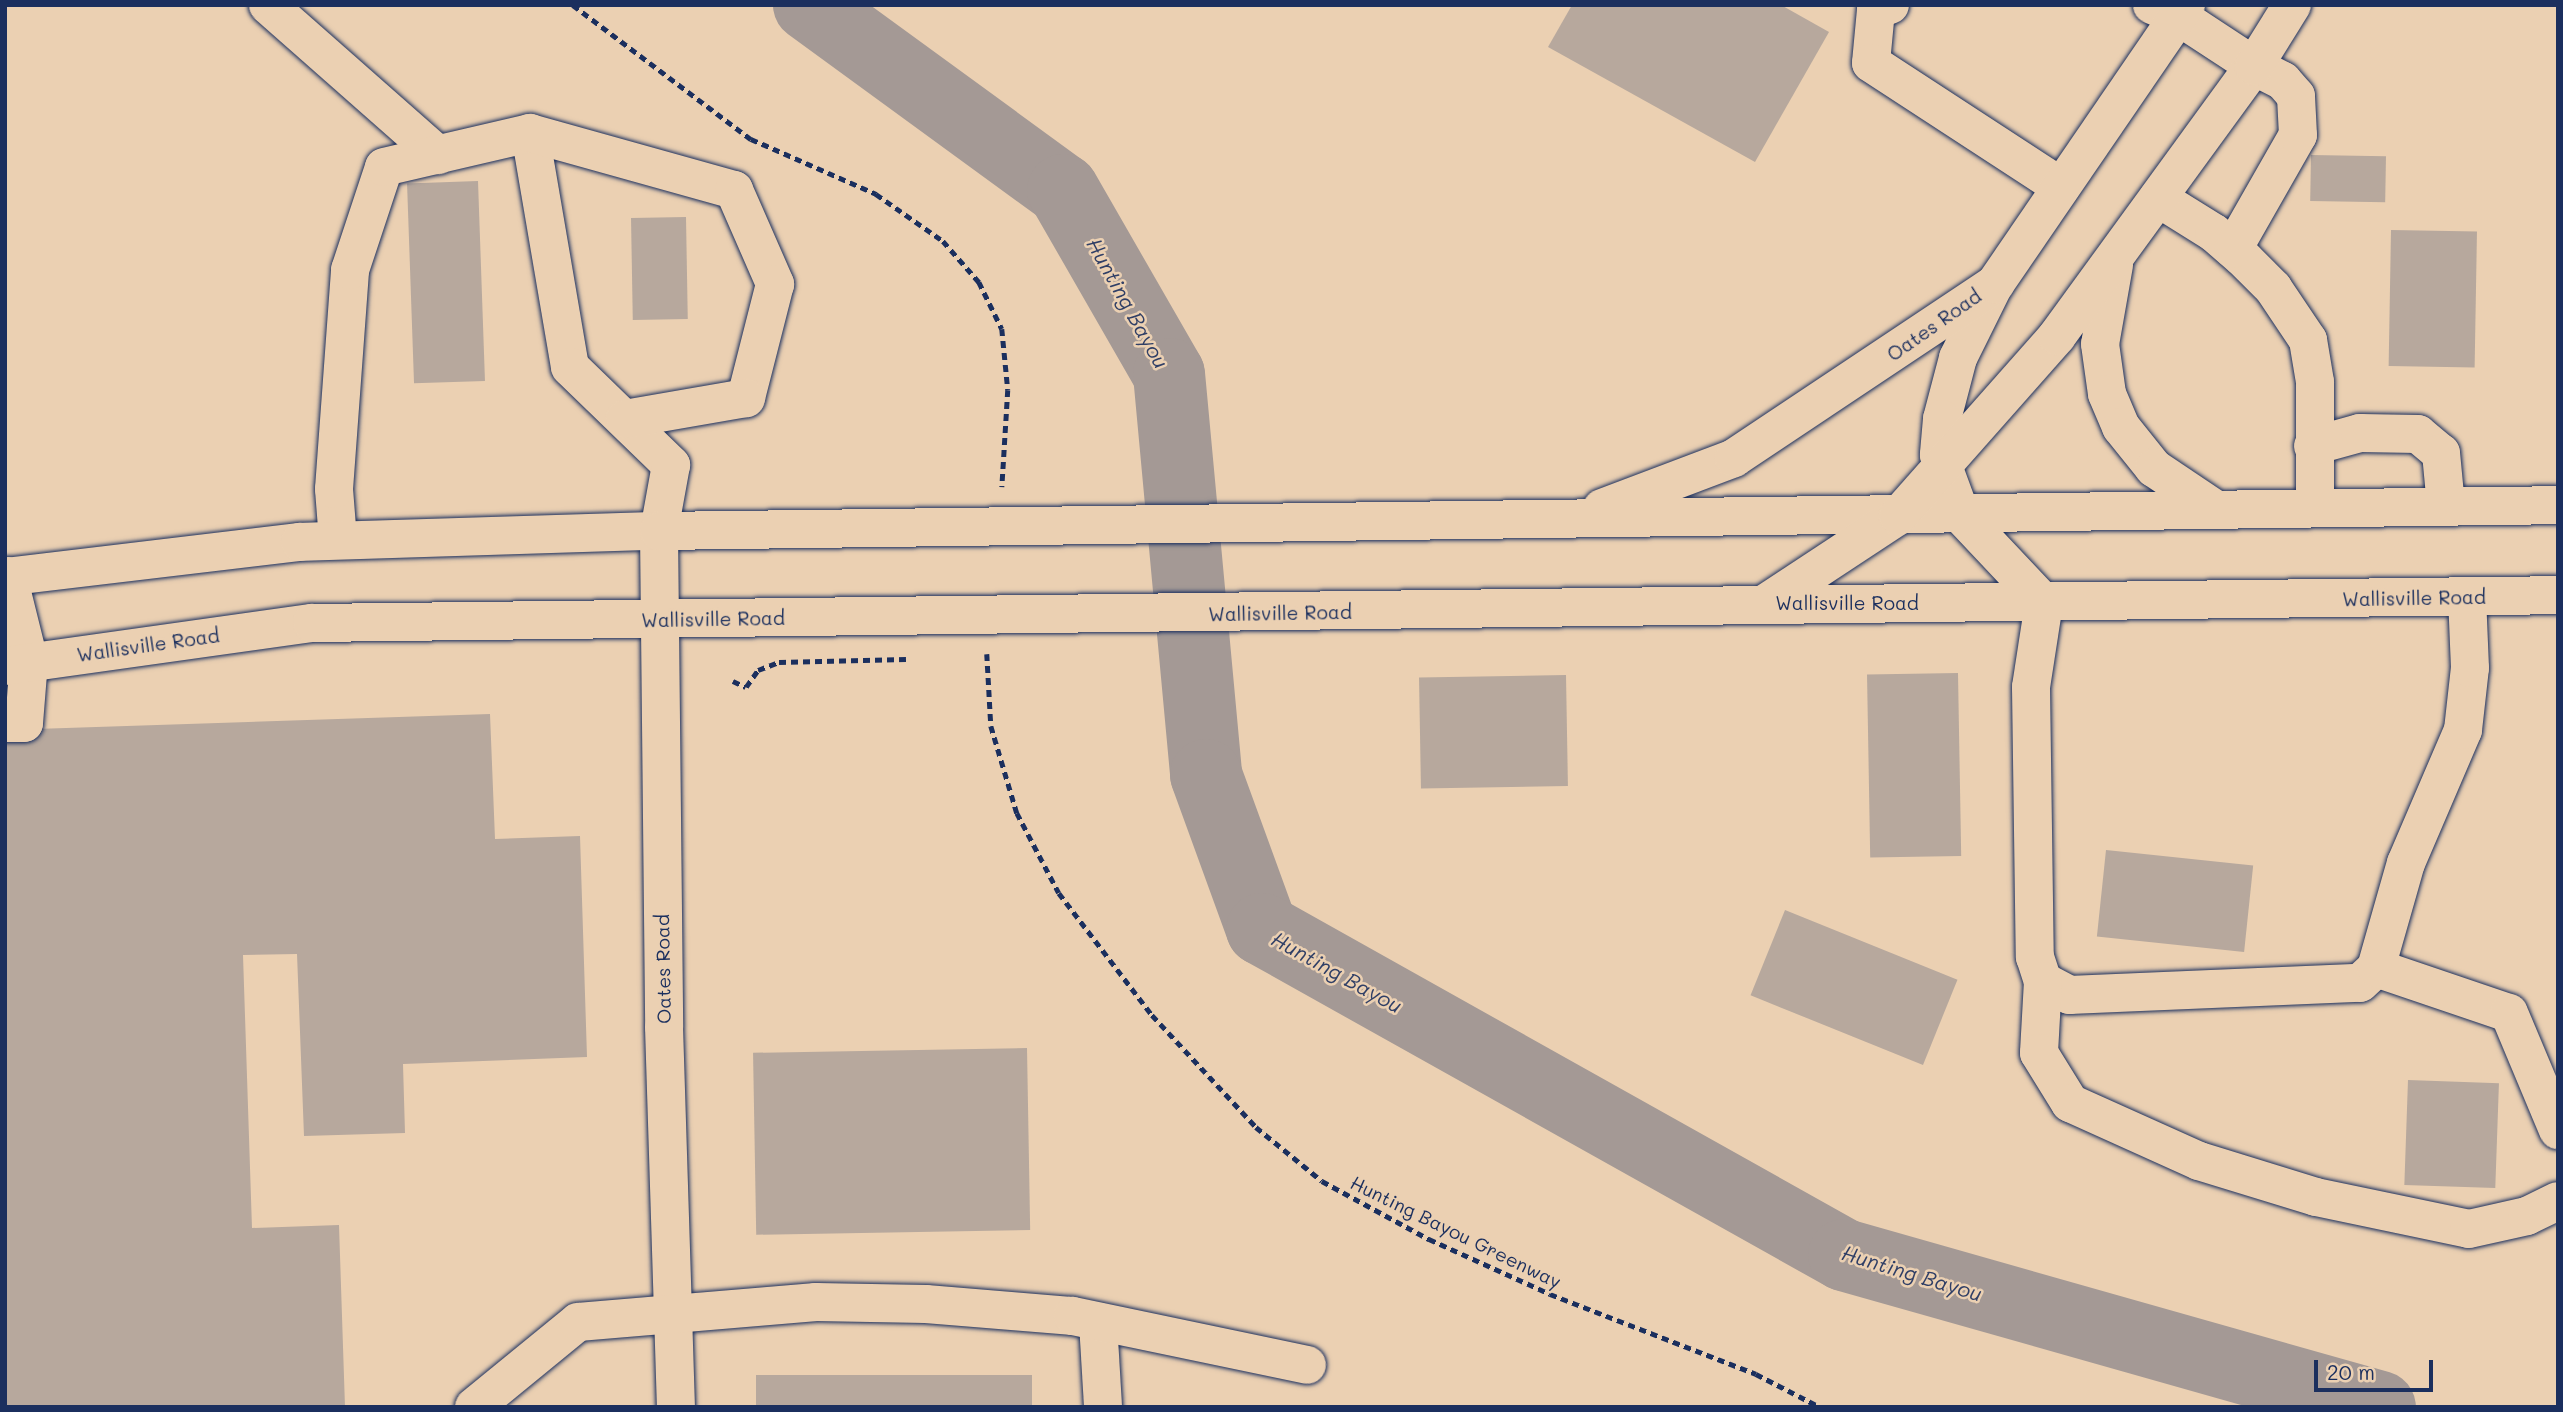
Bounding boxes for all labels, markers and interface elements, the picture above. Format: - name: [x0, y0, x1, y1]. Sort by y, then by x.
- water label: Hunting Bayou: [1082, 233, 1174, 373]
- street label: Oates Road: [1883, 284, 1985, 366]
- street label: Wallisville Road: [2342, 585, 2486, 611]
- street label: Wallisville Road: [1775, 592, 1919, 614]
- street label: Wallisville Road: [1208, 600, 1352, 626]
- street label: Wallisville Road: [641, 606, 785, 632]
- street label: Wallisville Road: [75, 624, 221, 666]
- street label: Oates Road: [651, 914, 675, 1024]
- water label: Hunting Bayou: [1267, 926, 1407, 1018]
- street label: Hunting Bayou Greenway: [1347, 1171, 1565, 1293]
- water label: Hunting Bayou: [1839, 1240, 1985, 1306]
- scale bar: [2318, 1346, 2437, 1390]
- text: 20 m: [2327, 1358, 2375, 1385]

